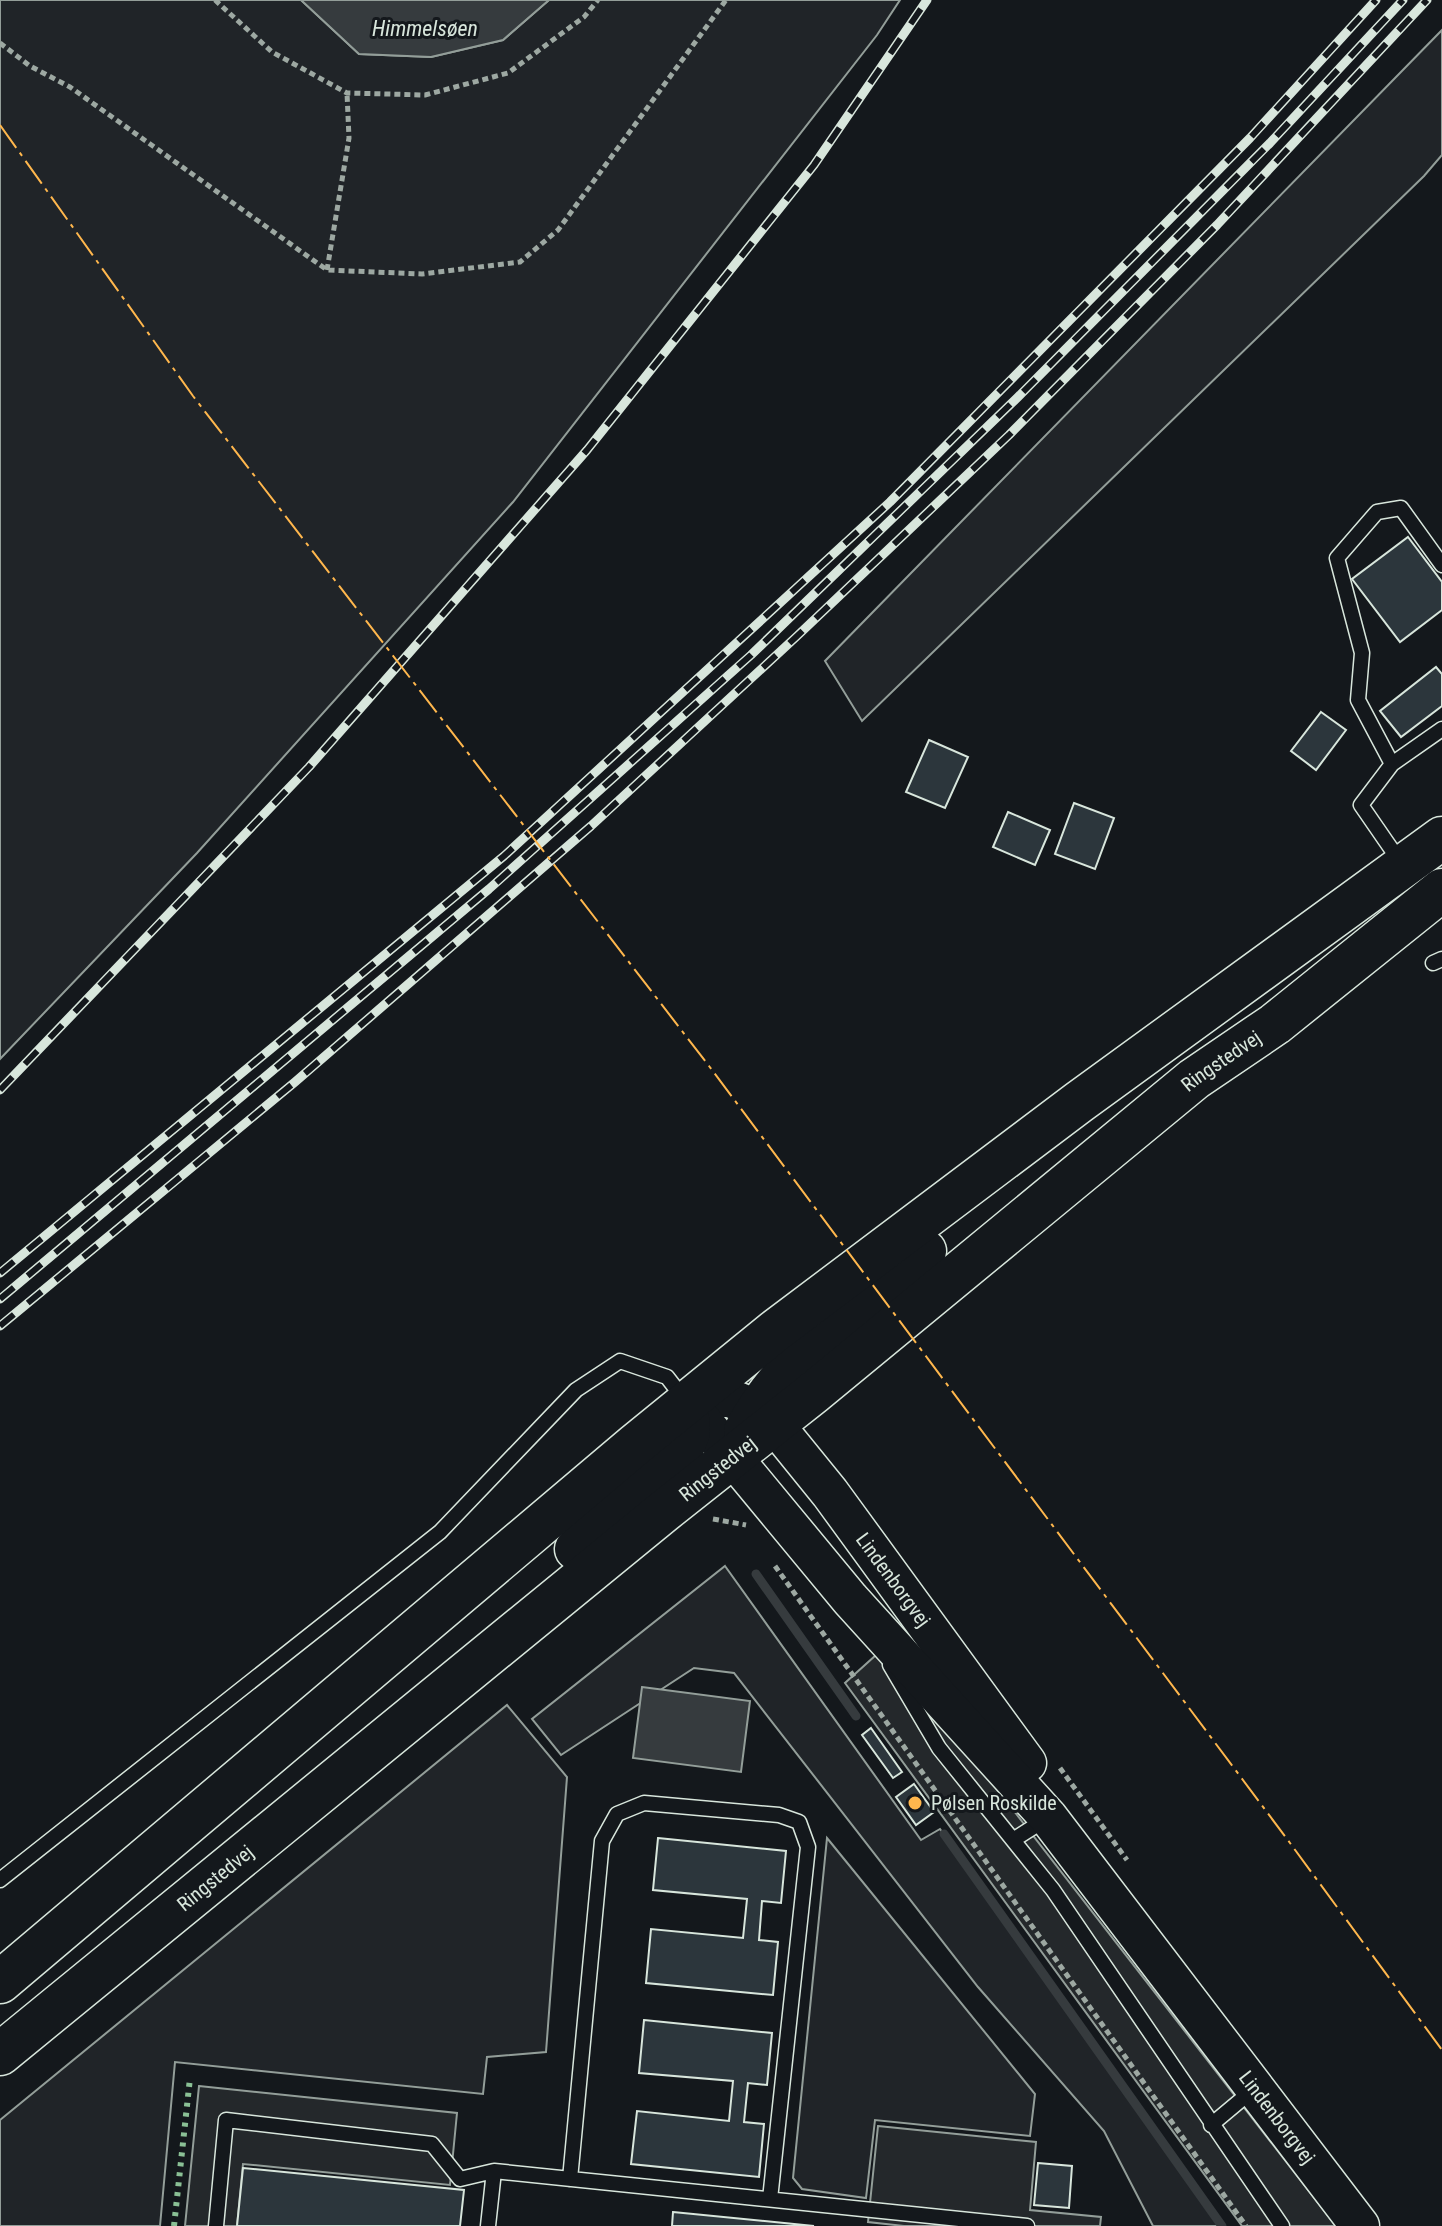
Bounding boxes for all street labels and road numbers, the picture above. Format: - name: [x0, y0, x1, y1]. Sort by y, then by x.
- street label: Ringstedvej: [1176, 1025, 1265, 1097]
- street label: Ringstedvej: [674, 1431, 761, 1506]
- street label: Lindenborgvej: [851, 1528, 936, 1632]
- street label: Ringstedvej: [172, 1840, 258, 1916]
- street label: Lindenborgvej: [1234, 2066, 1320, 2169]

